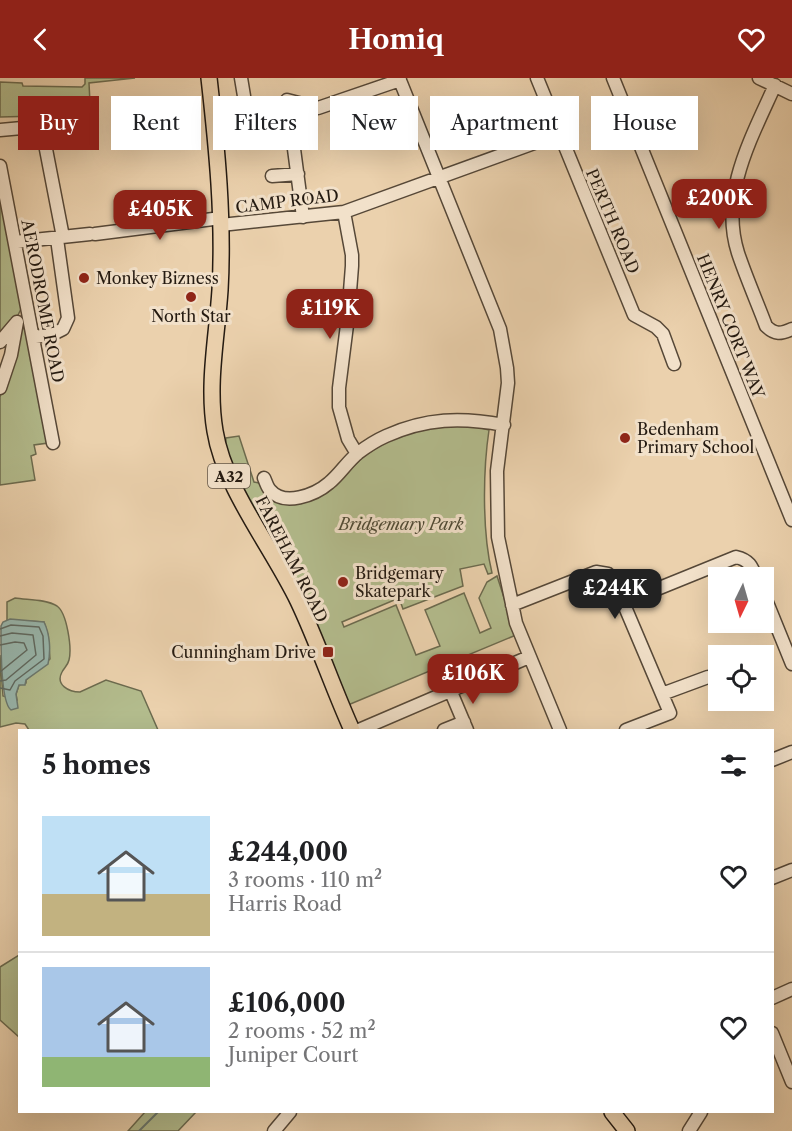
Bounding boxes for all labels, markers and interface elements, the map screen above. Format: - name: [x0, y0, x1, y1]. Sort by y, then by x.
- icon: back: [24, 23, 57, 56]
- text: Homiq: [348, 23, 444, 56]
- icon: heart: [735, 23, 768, 56]
- chip: Buy: [18, 96, 99, 150]
- chip: Rent: [111, 96, 201, 150]
- chip: Filters: [213, 96, 318, 150]
- chip: New: [330, 96, 418, 150]
- chip: Apartment: [430, 96, 579, 150]
- chip: House: [591, 96, 698, 150]
- street label: PERTH ROAD: [582, 166, 644, 276]
- pin: £200K: [677, 179, 761, 230]
- street label: CAMP ROAD: [234, 185, 340, 217]
- text: £200K: [686, 186, 752, 210]
- pin: £405K: [118, 190, 202, 241]
- text: £405K: [127, 197, 193, 221]
- street label: AERODROME ROAD: [17, 217, 69, 384]
- street label: HENRY CORT WAY: [693, 251, 769, 402]
- place label: Monkey Bizness: [96, 268, 219, 288]
- marker: Monkey Bizness: [77, 271, 91, 285]
- pin: £119K: [288, 289, 372, 340]
- marker: North Star: [184, 290, 198, 304]
- text: £119K: [300, 296, 360, 320]
- place label: North Star: [151, 306, 231, 326]
- place label: Bedenham Primary School: [637, 419, 755, 457]
- marker: Bedenham Primary School: [618, 431, 632, 445]
- road number: A32: [208, 464, 250, 488]
- street label: FAREHAM ROAD: [251, 492, 333, 626]
- park label: Bridgemary Park: [336, 514, 464, 534]
- place label: Bridgemary Skatepark: [355, 563, 445, 601]
- north arrow: [708, 567, 774, 633]
- map controls: [708, 567, 774, 711]
- pin: £244K: [573, 569, 657, 620]
- marker: Bridgemary Skatepark: [336, 575, 350, 589]
- text: £244K: [583, 576, 647, 600]
- place label: Cunningham Drive: [171, 642, 316, 662]
- marker: Cunningham Drive: [321, 645, 335, 659]
- button: locate: [708, 645, 774, 711]
- pin: £106K: [431, 654, 515, 705]
- text: £106K: [442, 661, 504, 685]
- text: 5 homes: [42, 749, 151, 781]
- icon: filters: [717, 749, 750, 782]
- text: £244,000: [228, 836, 348, 868]
- icon: home: [90, 840, 162, 912]
- icon: heart: [717, 860, 750, 893]
- text: 3 rooms · 110 m²: [228, 868, 382, 892]
- text: Harris Road: [228, 892, 342, 916]
- text: £106,000: [228, 987, 346, 1019]
- icon: home: [90, 991, 162, 1063]
- icon: heart: [717, 1011, 750, 1044]
- text: 2 rooms · 52 m²: [228, 1019, 376, 1043]
- text: Juniper Court: [228, 1043, 358, 1067]

